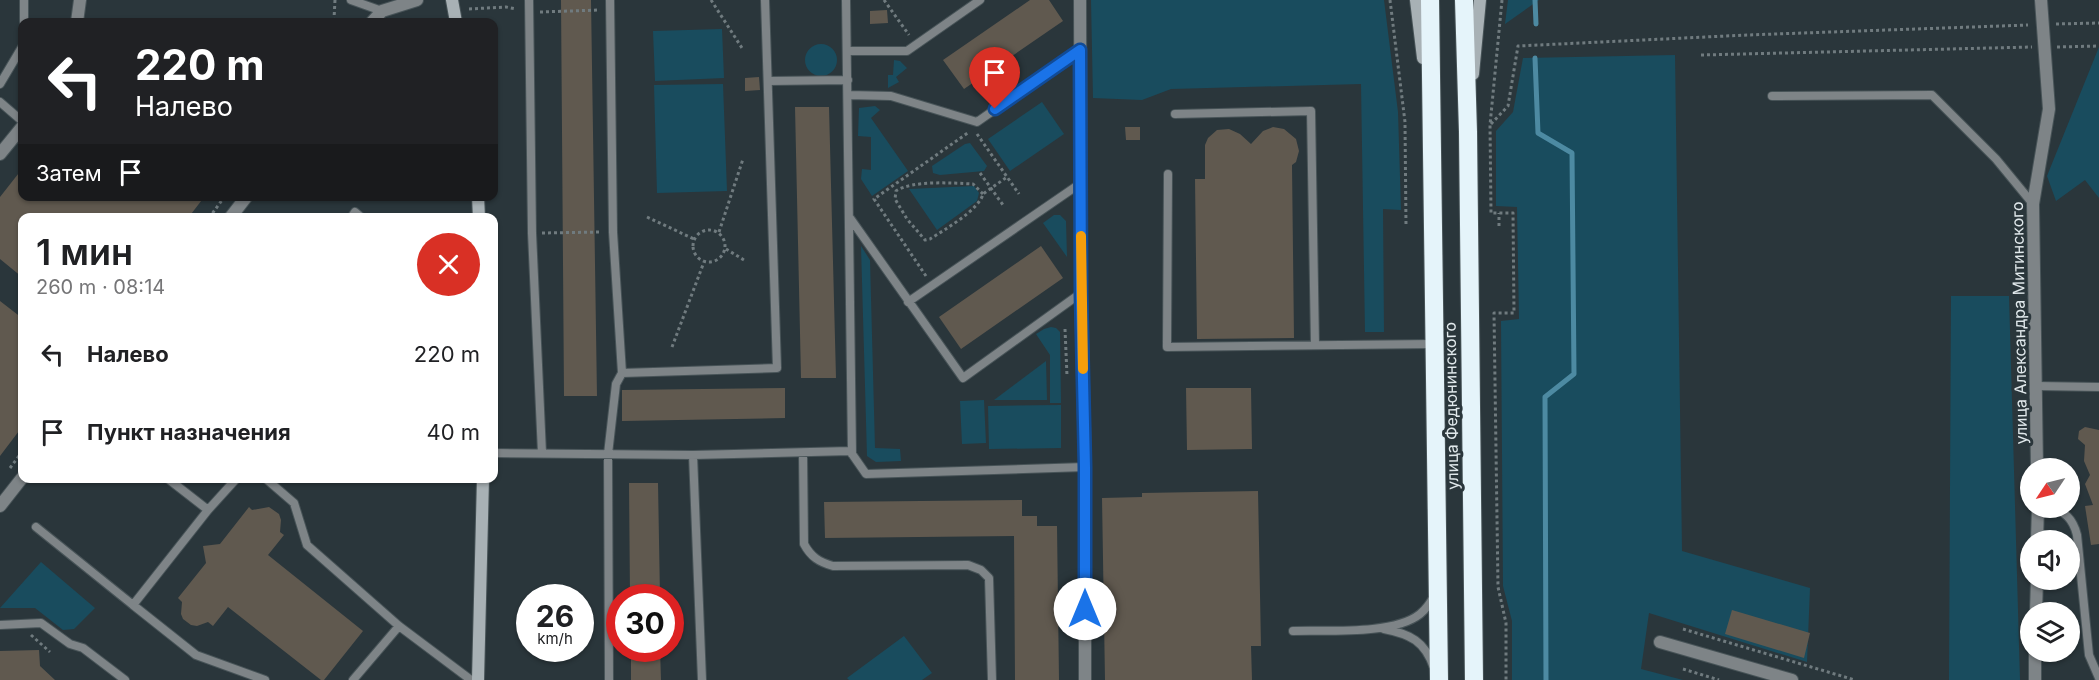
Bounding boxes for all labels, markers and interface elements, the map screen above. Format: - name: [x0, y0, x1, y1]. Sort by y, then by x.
- text: 220 m: [135, 39, 265, 90]
- icon: left: [36, 42, 114, 120]
- pin: [969, 47, 1020, 109]
- icon: arrive: [978, 56, 1011, 89]
- text: Налево: [135, 90, 233, 123]
- icon: arrive: [114, 156, 147, 189]
- text: Затем: [36, 160, 102, 186]
- street label: улица Александра Митинского: [2007, 201, 2031, 445]
- text: 1 мин: [36, 230, 133, 274]
- button: close: [417, 233, 480, 296]
- text: 260 m · 08:14: [36, 275, 165, 299]
- street label: улица Федюнинского: [1440, 322, 1462, 490]
- icon: left: [36, 338, 69, 371]
- text: Налево: [87, 341, 169, 367]
- text: 220 m: [414, 341, 480, 367]
- icon: arrive: [36, 416, 69, 449]
- text: Пункт назначения: [87, 419, 291, 445]
- text: 40 m: [426, 419, 480, 445]
- north arrow: [2020, 458, 2080, 518]
- map controls: [2020, 458, 2080, 662]
- button: sound: [2020, 530, 2080, 590]
- position arrow: [1053, 577, 1117, 641]
- speed limit sign: 30: [606, 584, 684, 662]
- text: 26: [536, 598, 574, 634]
- button: layers: [2020, 602, 2080, 662]
- text: km/h: [537, 629, 573, 648]

